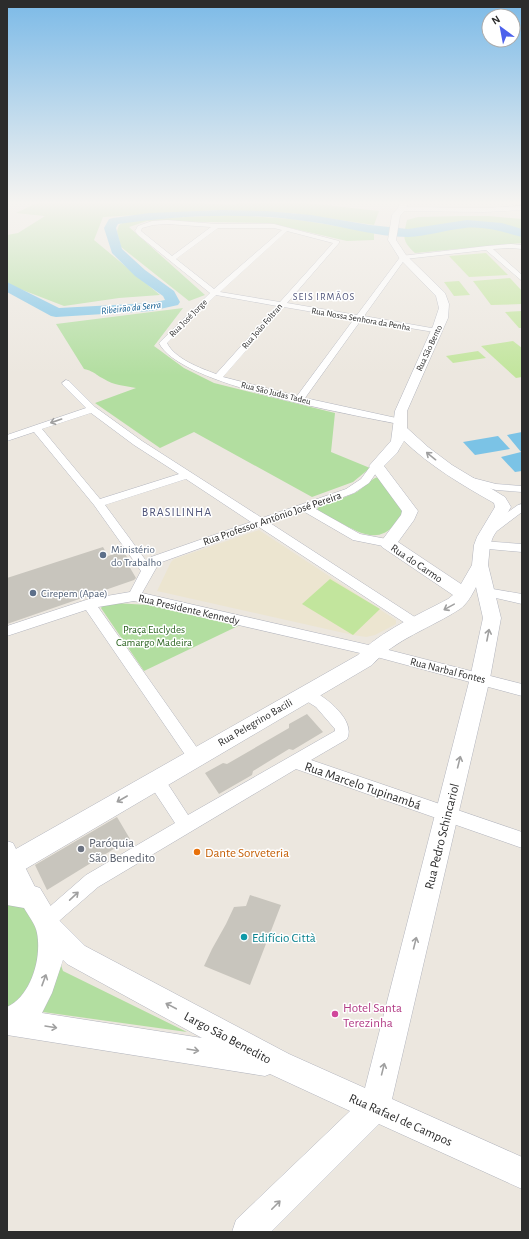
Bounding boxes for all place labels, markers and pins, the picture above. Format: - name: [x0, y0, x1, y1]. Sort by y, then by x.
- place label: Ministério do Trabalho: [111, 544, 162, 568]
- marker: Ministério do Trabalho: [98, 550, 108, 560]
- marker: Cirepem (Apae): [28, 588, 38, 598]
- place label: Cirepem (Apae): [41, 588, 108, 599]
- place label: Paróquia São Benedito: [89, 837, 155, 865]
- marker: Paróquia São Benedito: [76, 844, 86, 854]
- marker: Dante Sorveteria: [192, 847, 202, 857]
- place label: Dante Sorveteria: [205, 847, 289, 860]
- marker: Edifício Città: [239, 932, 249, 942]
- place label: Edifício Città: [252, 932, 316, 945]
- place label: Hotel Santa Terezinha: [343, 1002, 402, 1030]
- marker: Hotel Santa Terezinha: [330, 1009, 340, 1019]

